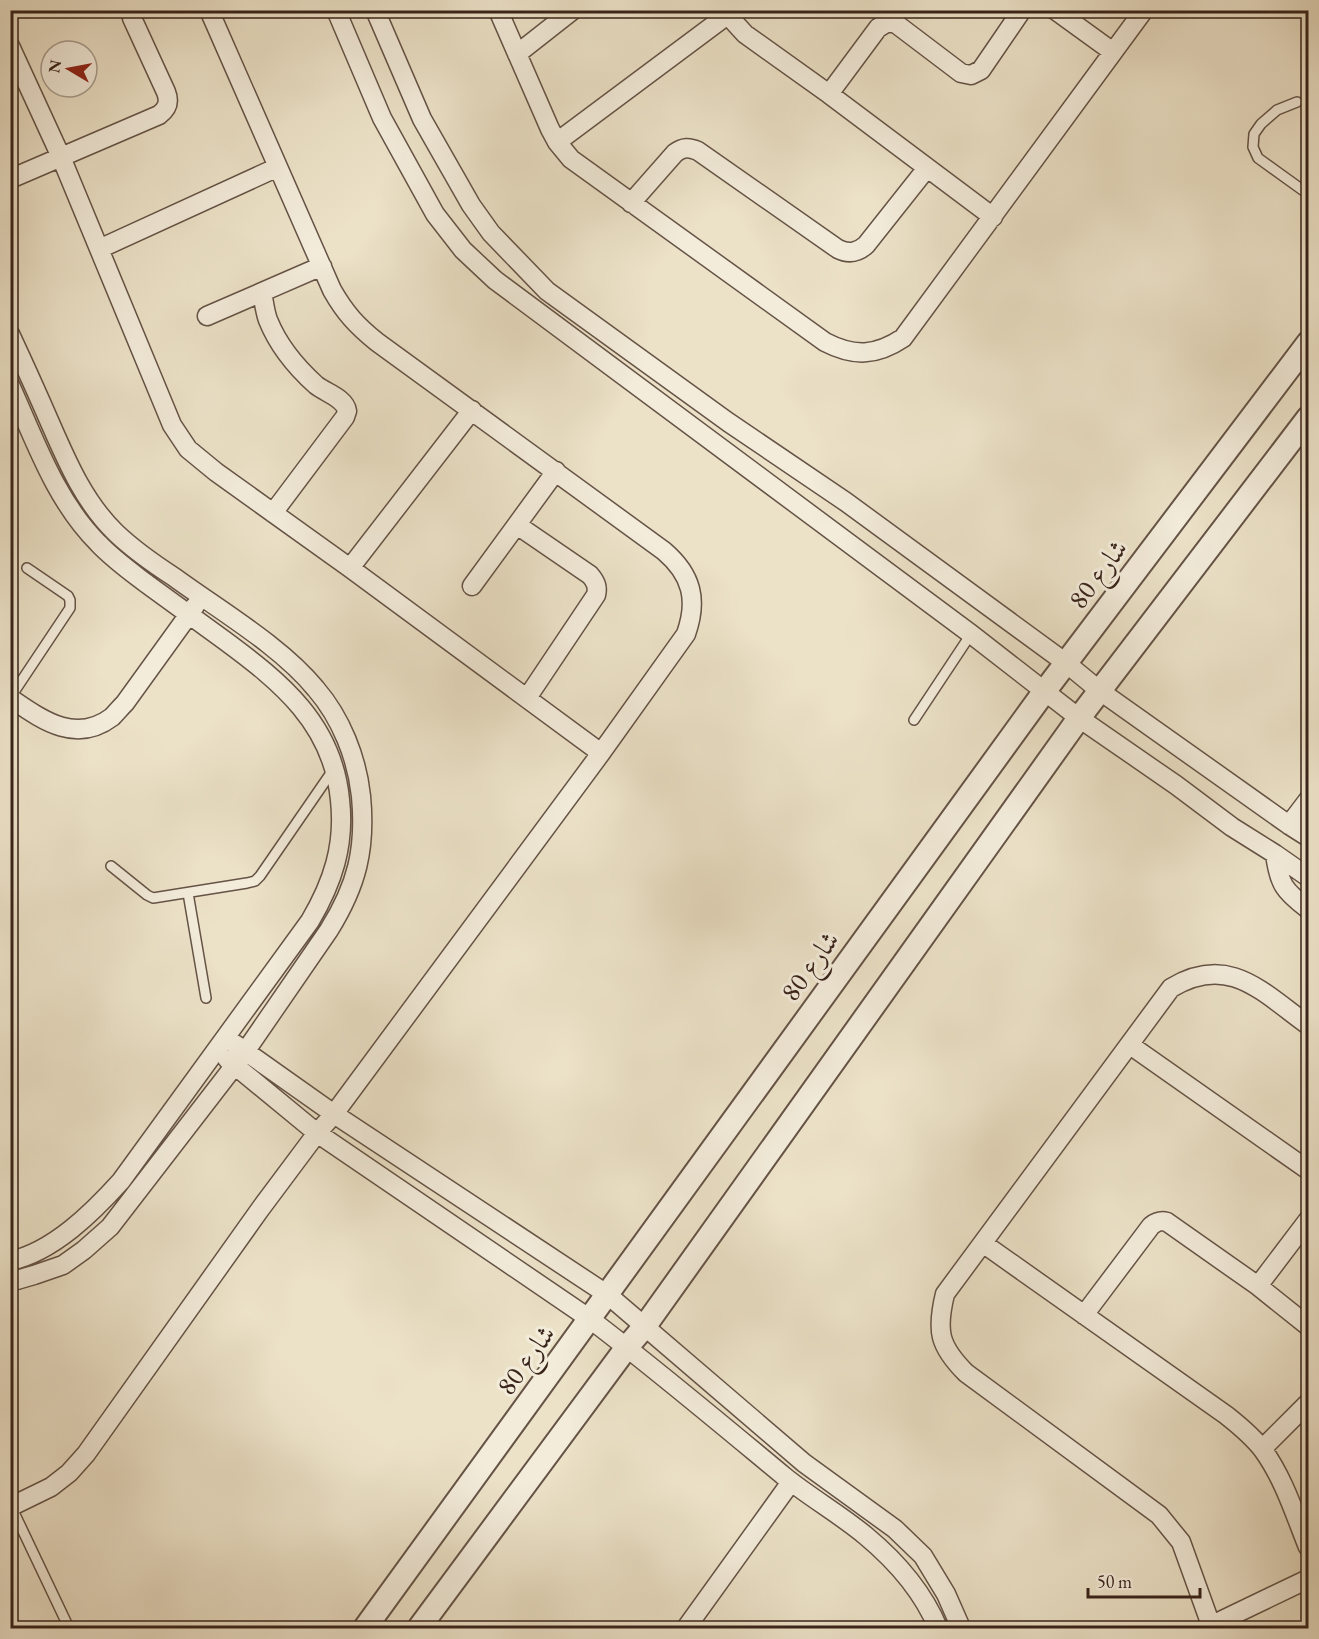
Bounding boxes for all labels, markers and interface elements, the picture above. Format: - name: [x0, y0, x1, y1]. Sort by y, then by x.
- north arrow: [39, 39, 99, 99]
- text: N: [43, 58, 66, 75]
- street label: شارع 80: [1060, 532, 1139, 618]
- street label: شارع 80: [772, 924, 851, 1011]
- street label: شارع 80: [488, 1318, 567, 1405]
- scale bar: [1088, 1561, 1200, 1599]
- text: 50 m: [1097, 1570, 1132, 1593]

